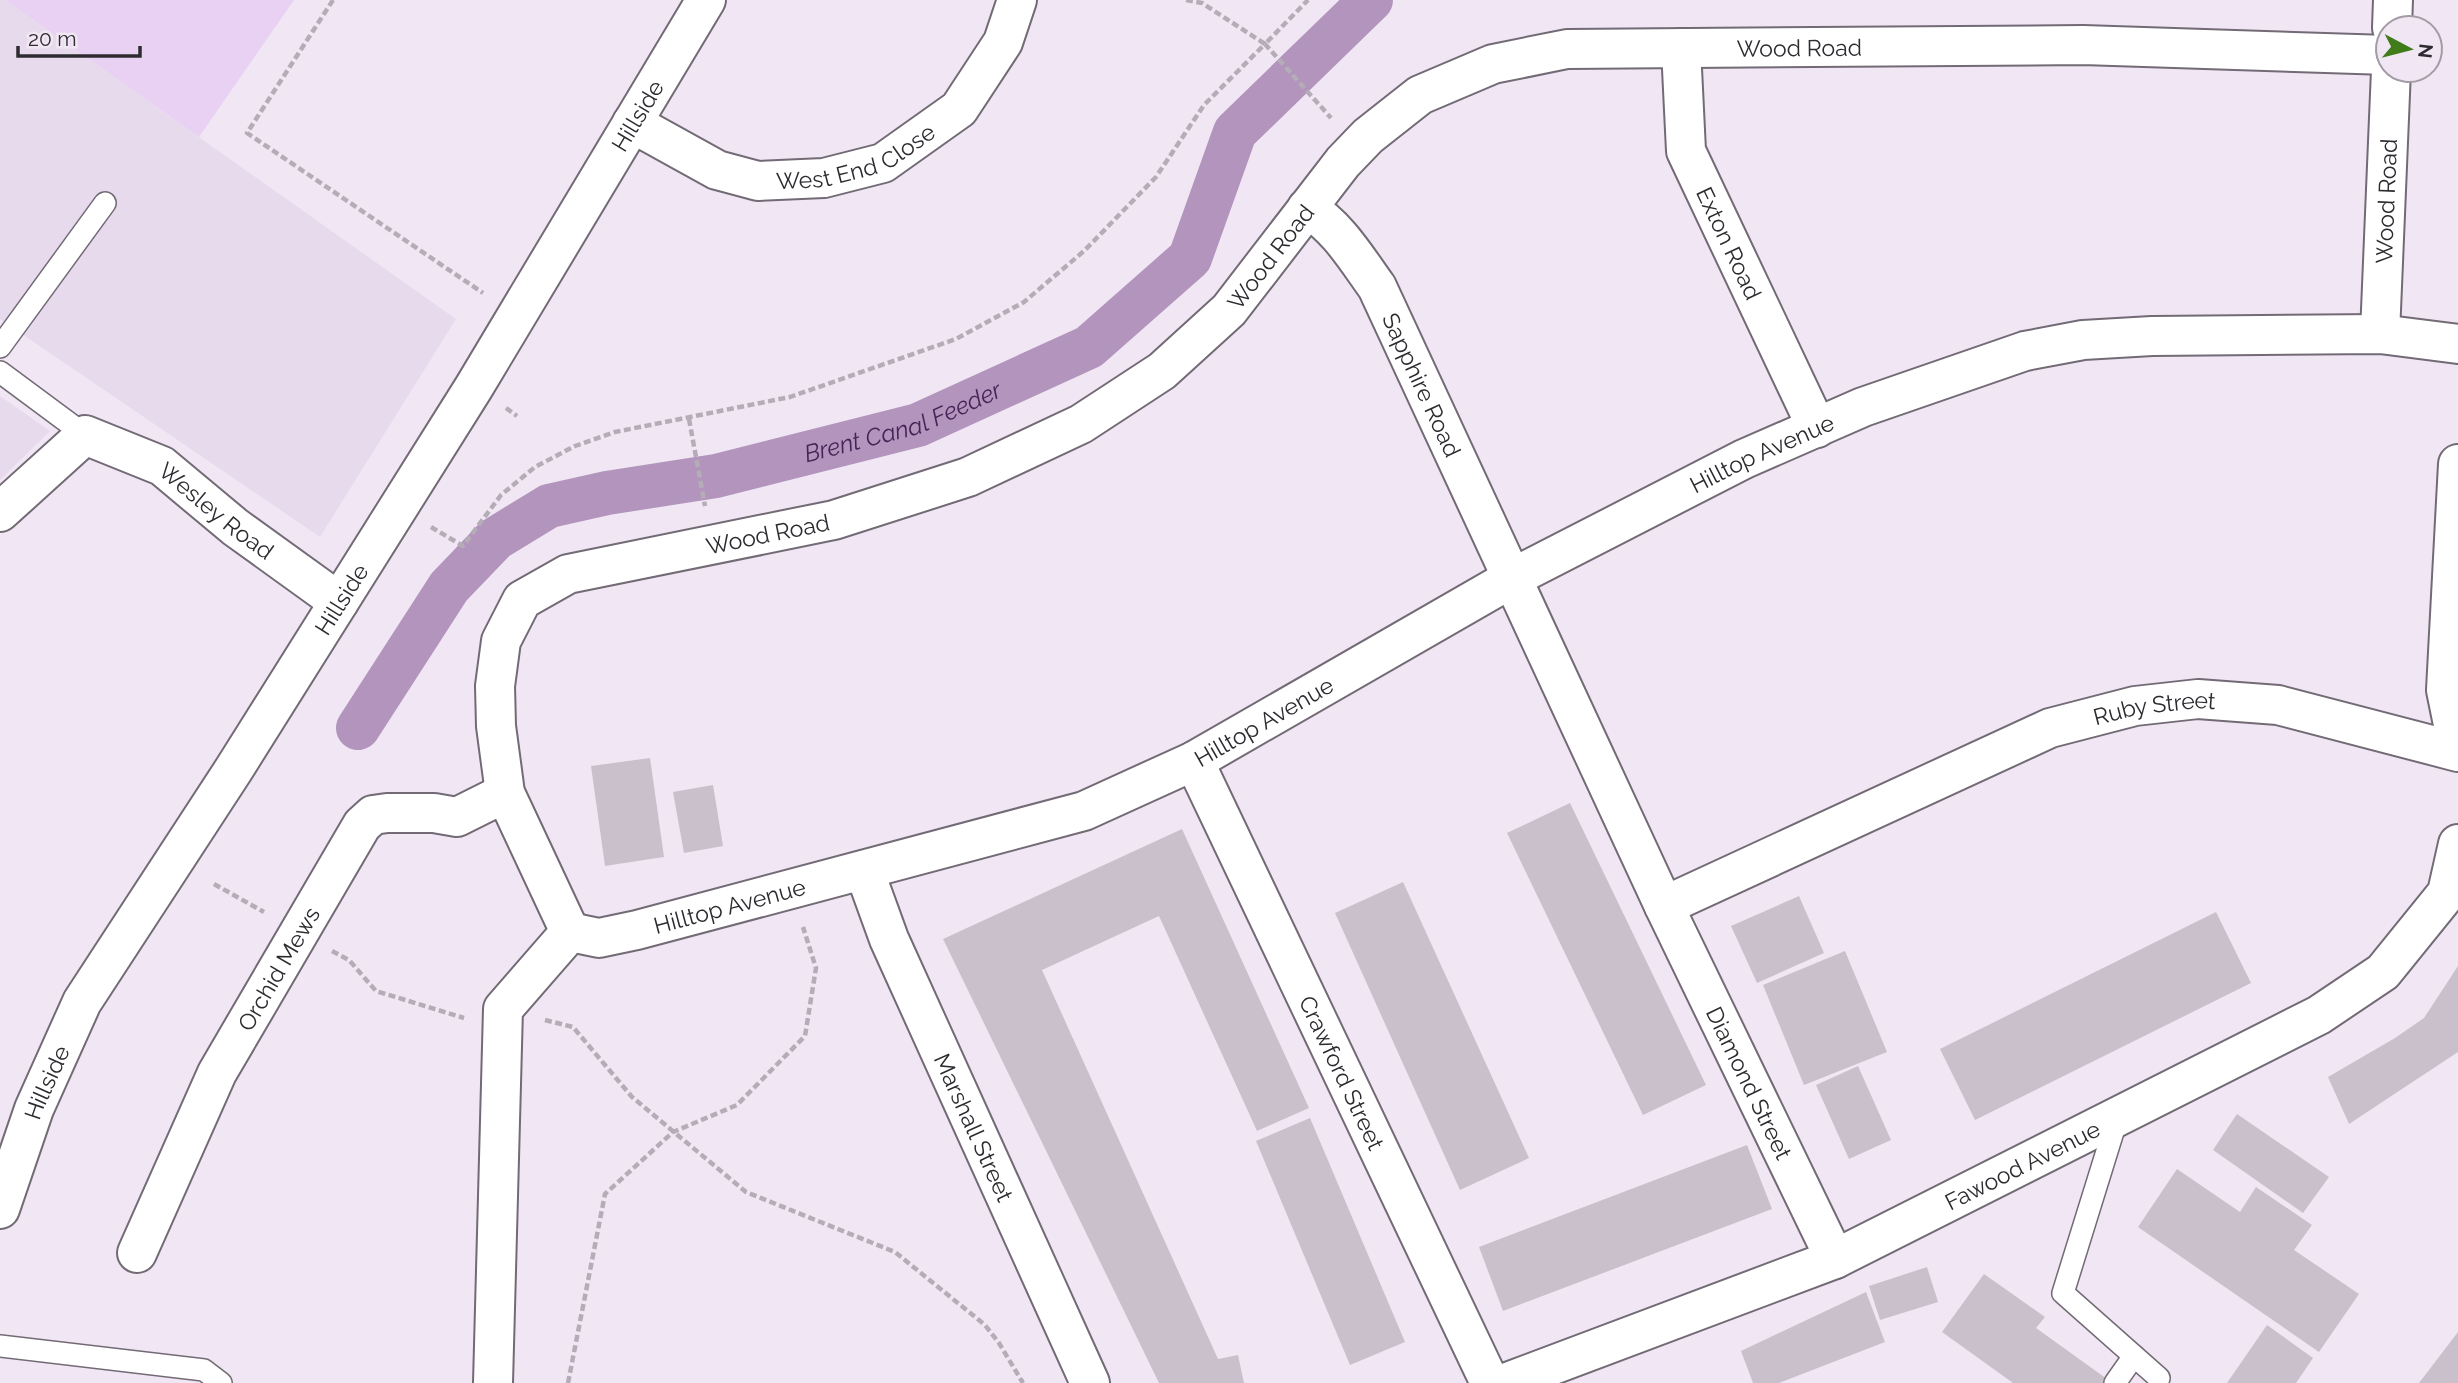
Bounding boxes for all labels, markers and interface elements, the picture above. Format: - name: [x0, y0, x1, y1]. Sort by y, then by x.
- scale bar: [18, 14, 140, 58]
- north arrow: [2374, 14, 2444, 84]
- text: 20 m: [28, 26, 76, 51]
- street label: Wood Road: [1737, 33, 1862, 61]
- text: N: [2414, 43, 2438, 60]
- street label: Hillside: [605, 75, 669, 156]
- street label: West End Close: [775, 117, 940, 194]
- street label: Wood Road: [2369, 138, 2402, 264]
- street label: Exton Road: [1691, 182, 1768, 304]
- street label: Wood Road: [1221, 199, 1319, 315]
- street label: Sapphire Road: [1377, 308, 1467, 461]
- water label: Brent Canal Feeder: [801, 374, 1006, 468]
- street label: Hilltop Avenue: [1685, 408, 1838, 498]
- street label: Wesley Road: [154, 456, 279, 564]
- street label: Wood Road: [703, 508, 832, 559]
- street label: Hillside: [309, 558, 373, 639]
- street label: Hilltop Avenue: [1189, 670, 1338, 772]
- street label: Ruby Street: [2090, 685, 2217, 730]
- street label: Hilltop Avenue: [651, 872, 808, 939]
- street label: Orchid Mews: [231, 902, 325, 1035]
- street label: Crawford Street: [1294, 991, 1391, 1154]
- street label: Diamond Street: [1701, 1002, 1798, 1164]
- street label: Hillside: [18, 1041, 74, 1123]
- street label: Marshall Street: [929, 1049, 1019, 1206]
- street label: Fawood Avenue: [1940, 1114, 2104, 1215]

